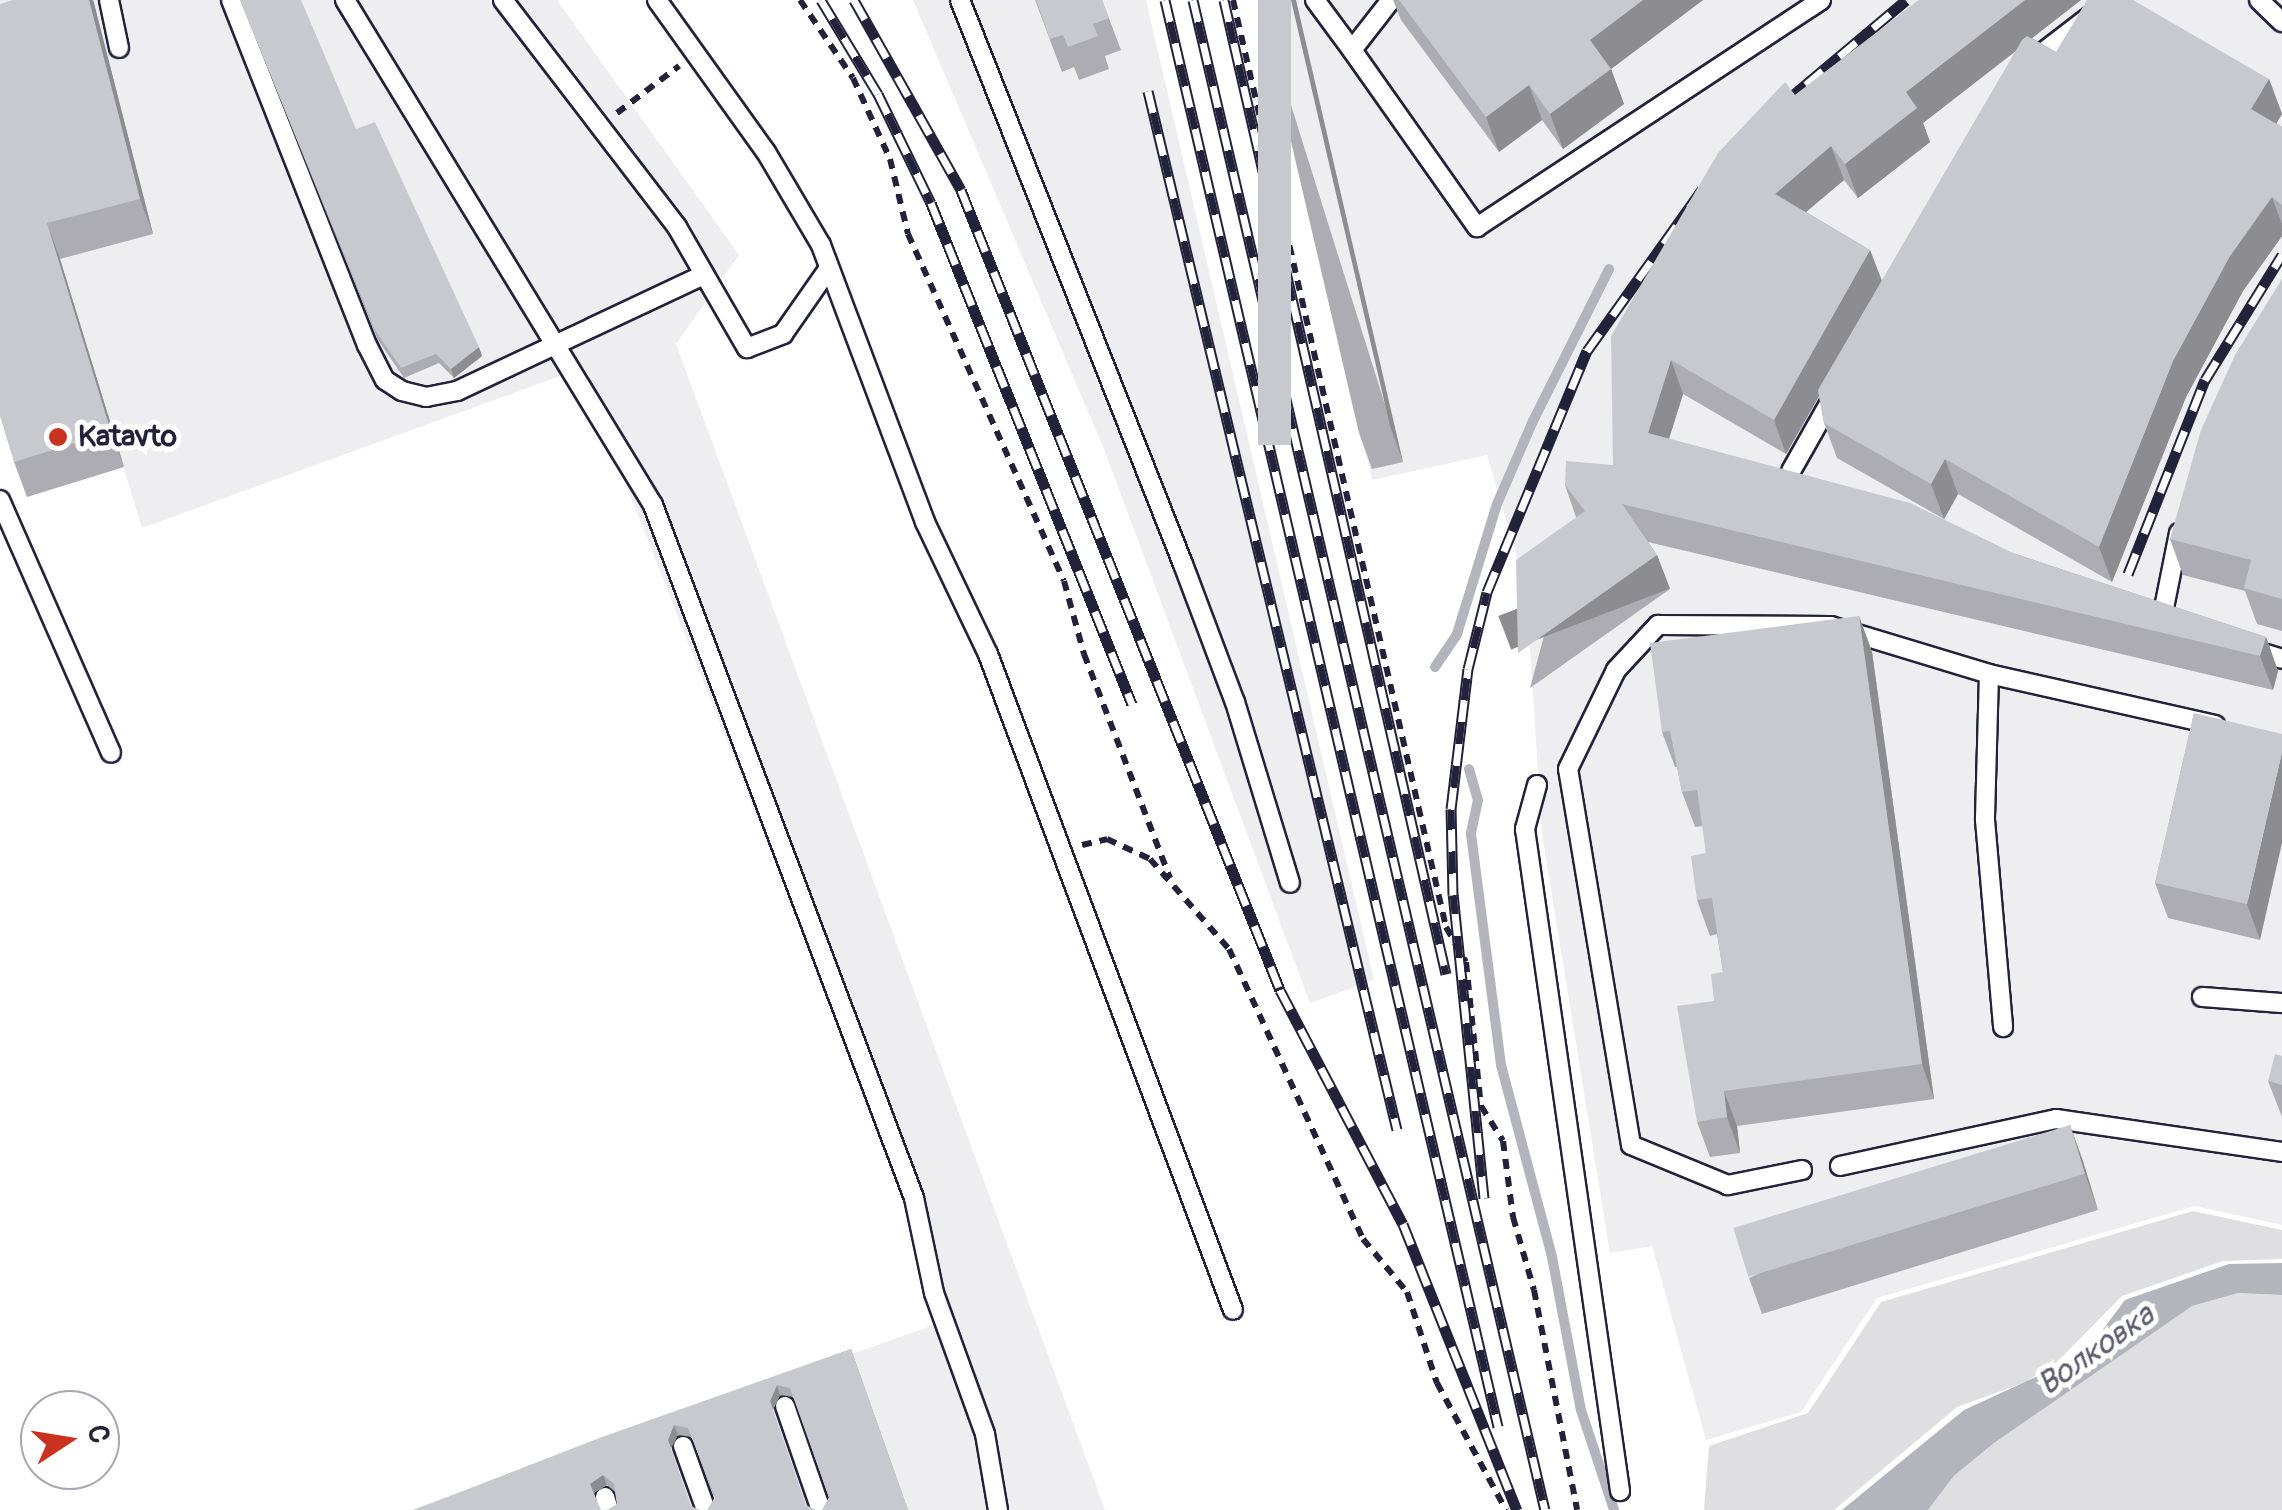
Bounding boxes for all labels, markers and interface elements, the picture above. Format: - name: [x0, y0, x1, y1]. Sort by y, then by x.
- place label: Katavto: [78, 419, 177, 455]
- marker: Katavto: [47, 426, 69, 448]
- water label: Волковка: [2031, 1296, 2161, 1404]
- north arrow: [20, 1390, 120, 1490]
- text: С: [79, 1422, 117, 1446]

